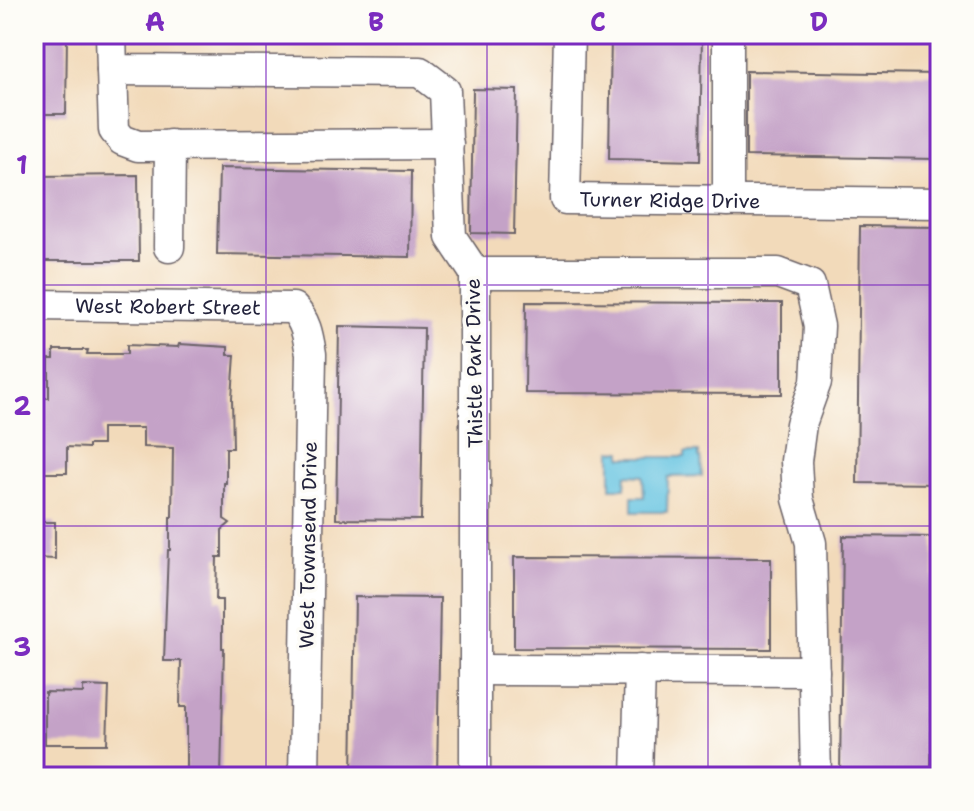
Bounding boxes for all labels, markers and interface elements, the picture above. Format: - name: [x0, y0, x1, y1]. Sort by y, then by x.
- text: A: [145, 4, 165, 39]
- text: B: [368, 4, 384, 39]
- text: C: [590, 4, 606, 39]
- text: D: [810, 4, 828, 39]
- text: 1: [16, 147, 28, 182]
- street label: Turner Ridge Drive: [579, 186, 760, 214]
- street label: Thistle Park Drive: [460, 278, 488, 448]
- street label: West Robert Street: [75, 292, 261, 321]
- text: 2: [13, 388, 31, 423]
- street label: West Townsend Drive: [293, 441, 323, 649]
- text: 3: [13, 629, 31, 664]

